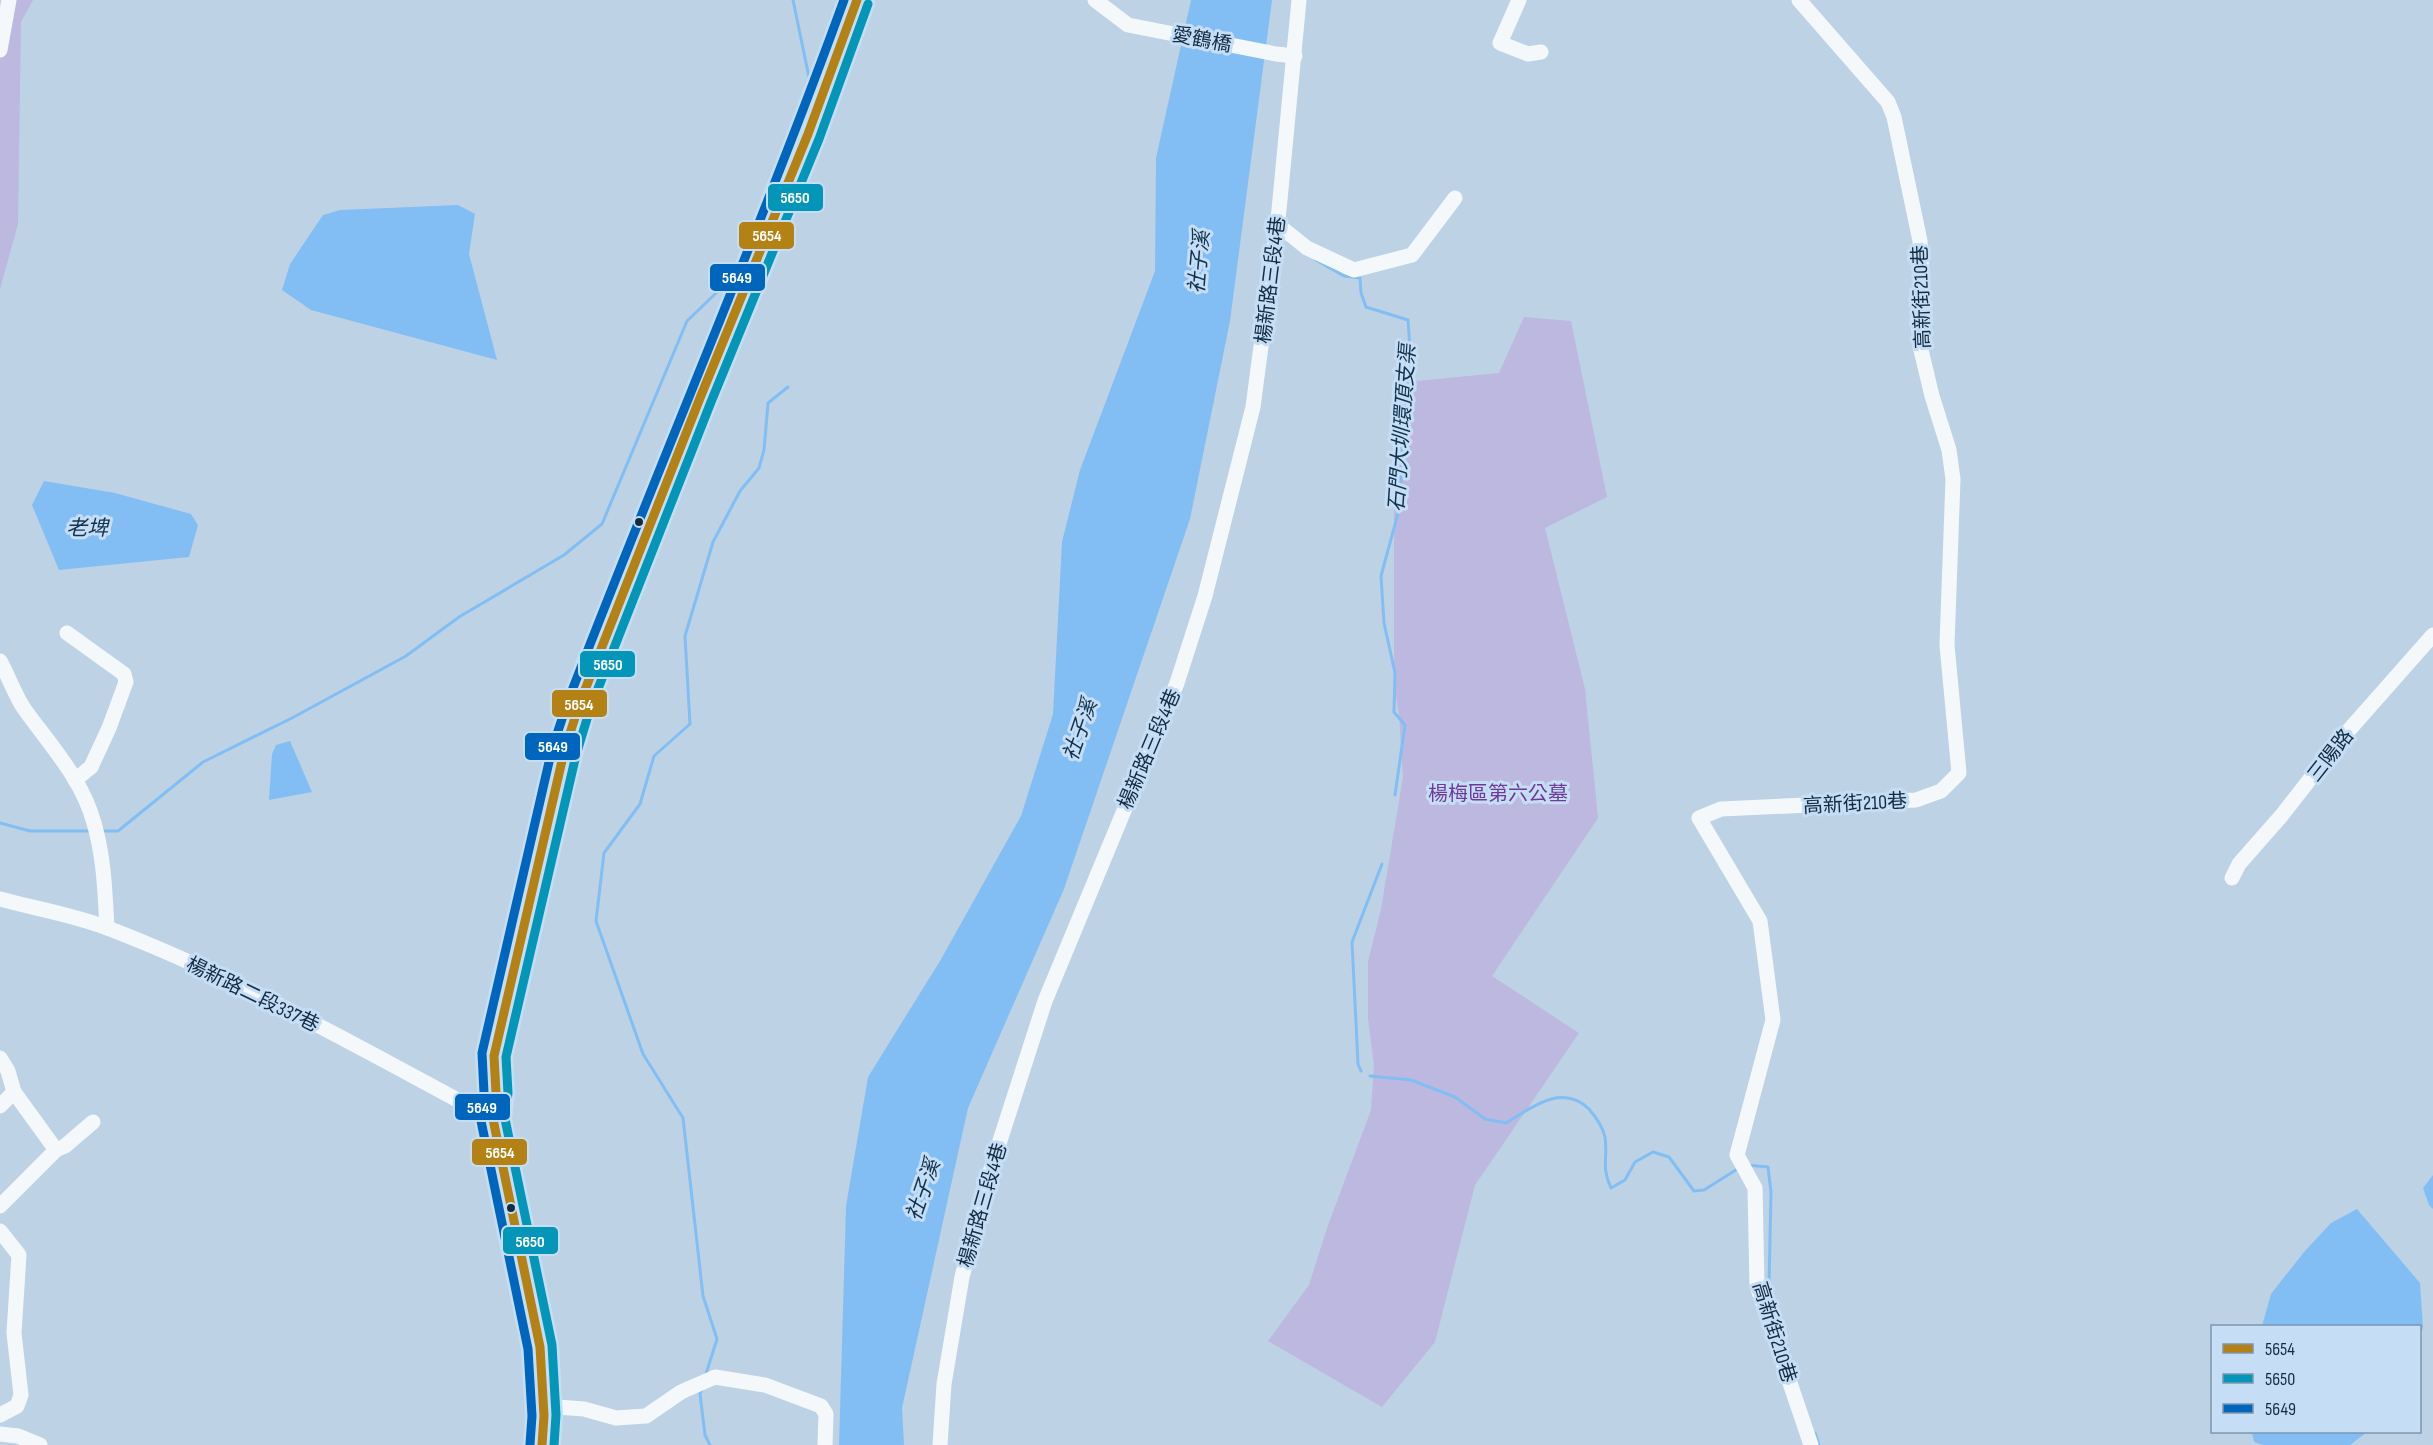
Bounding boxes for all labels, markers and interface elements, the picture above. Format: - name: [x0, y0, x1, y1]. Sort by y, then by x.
- street label: 愛鶴橋: [1170, 22, 1234, 57]
- line badge: 5650: [767, 183, 824, 212]
- text: 5650: [780, 189, 810, 208]
- street label: 楊新路三段4巷: [1251, 215, 1291, 345]
- line badge: 5654: [738, 221, 795, 250]
- text: 5654: [752, 227, 782, 246]
- water label: 社子溪: [1184, 227, 1215, 295]
- street label: 高新街210巷: [1908, 244, 1936, 349]
- line badge: 5649: [709, 263, 766, 292]
- text: 5649: [722, 269, 752, 288]
- water label: 石門大圳環頂支渠: [1384, 340, 1421, 513]
- water label: 老埤: [66, 516, 111, 541]
- unlabelled marker: [633, 516, 645, 528]
- line badge: 5650: [579, 650, 636, 678]
- text: 5650: [593, 656, 623, 675]
- street label: 楊新路三段4巷: [1114, 686, 1186, 813]
- line badge: 5654: [551, 689, 608, 718]
- water label: 社子溪: [1058, 693, 1104, 764]
- text: 5654: [564, 696, 594, 715]
- street label: 三陽路: [2303, 725, 2359, 787]
- line badge: 5649: [524, 732, 581, 761]
- text: 5649: [538, 738, 568, 757]
- park label: 楊梅區第六公墓: [1428, 782, 1568, 806]
- street label: 高新街210巷: [1802, 789, 1908, 819]
- street label: 楊新路二段337巷: [182, 952, 323, 1037]
- line badge: 5649: [454, 1093, 511, 1121]
- text: 5649: [467, 1099, 497, 1118]
- line badge: 5654: [471, 1138, 528, 1166]
- street label: 楊新路三段4巷: [954, 1140, 1012, 1270]
- text: 5654: [485, 1144, 515, 1163]
- water label: 社子溪: [901, 1153, 947, 1224]
- unlabelled marker: [505, 1202, 517, 1214]
- line badge: 5650: [502, 1226, 559, 1255]
- text: 5650: [515, 1233, 545, 1252]
- street label: 高新街210巷: [1747, 1279, 1801, 1386]
- legend: [2211, 1325, 2421, 1433]
- text: 5654: [2265, 1339, 2295, 1360]
- text: 5650: [2265, 1369, 2295, 1390]
- text: 5649: [2265, 1399, 2296, 1420]

